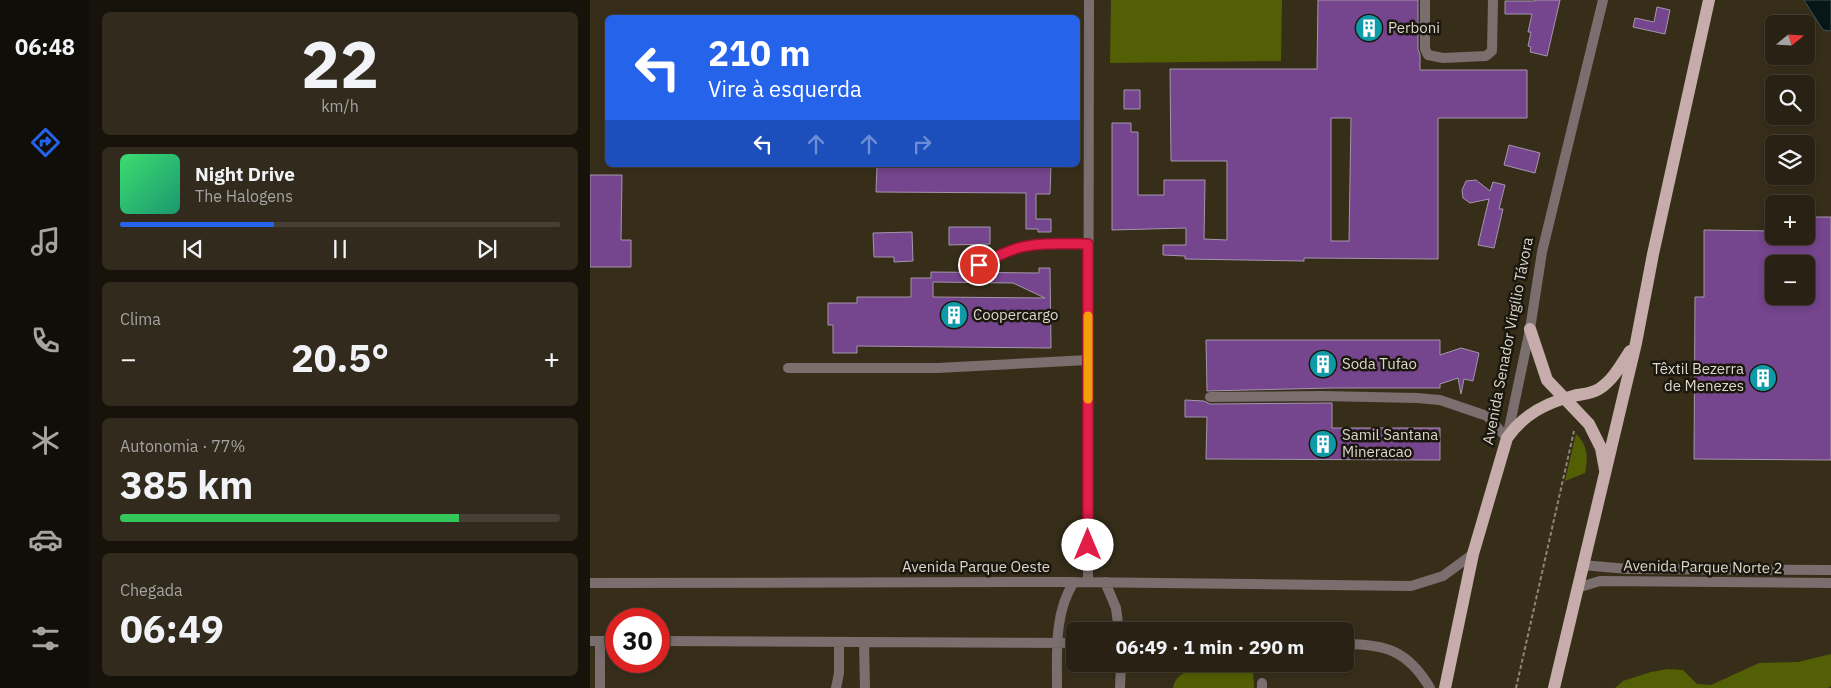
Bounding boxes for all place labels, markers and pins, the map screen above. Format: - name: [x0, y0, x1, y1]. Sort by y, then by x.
- building icon: Perboni: [1354, 13, 1384, 43]
- place label: Perboni: [1388, 18, 1440, 37]
- pin: [958, 244, 1000, 286]
- building icon: Coopercargo: [939, 300, 969, 330]
- place label: Coopercargo: [973, 305, 1058, 324]
- building icon: Soda Tufao: [1308, 349, 1338, 379]
- place label: Soda Tufao: [1342, 354, 1417, 373]
- place label: Têxtil Bezerra de Menezes: [1652, 359, 1744, 395]
- building icon: Têxtil Bezerra de Menezes: [1748, 363, 1778, 393]
- place label: Samil Santana Mineracao: [1342, 425, 1438, 461]
- building icon: Samil Santana Mineracao: [1308, 429, 1338, 459]

